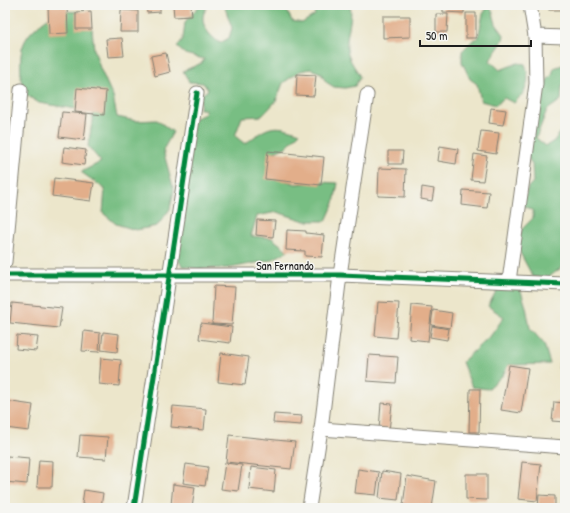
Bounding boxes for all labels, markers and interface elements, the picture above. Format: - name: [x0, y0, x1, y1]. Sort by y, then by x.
- scale bar: [420, 22, 531, 48]
- text: 50 m: [426, 27, 447, 44]
- street label: San Fernando: [256, 257, 314, 274]

